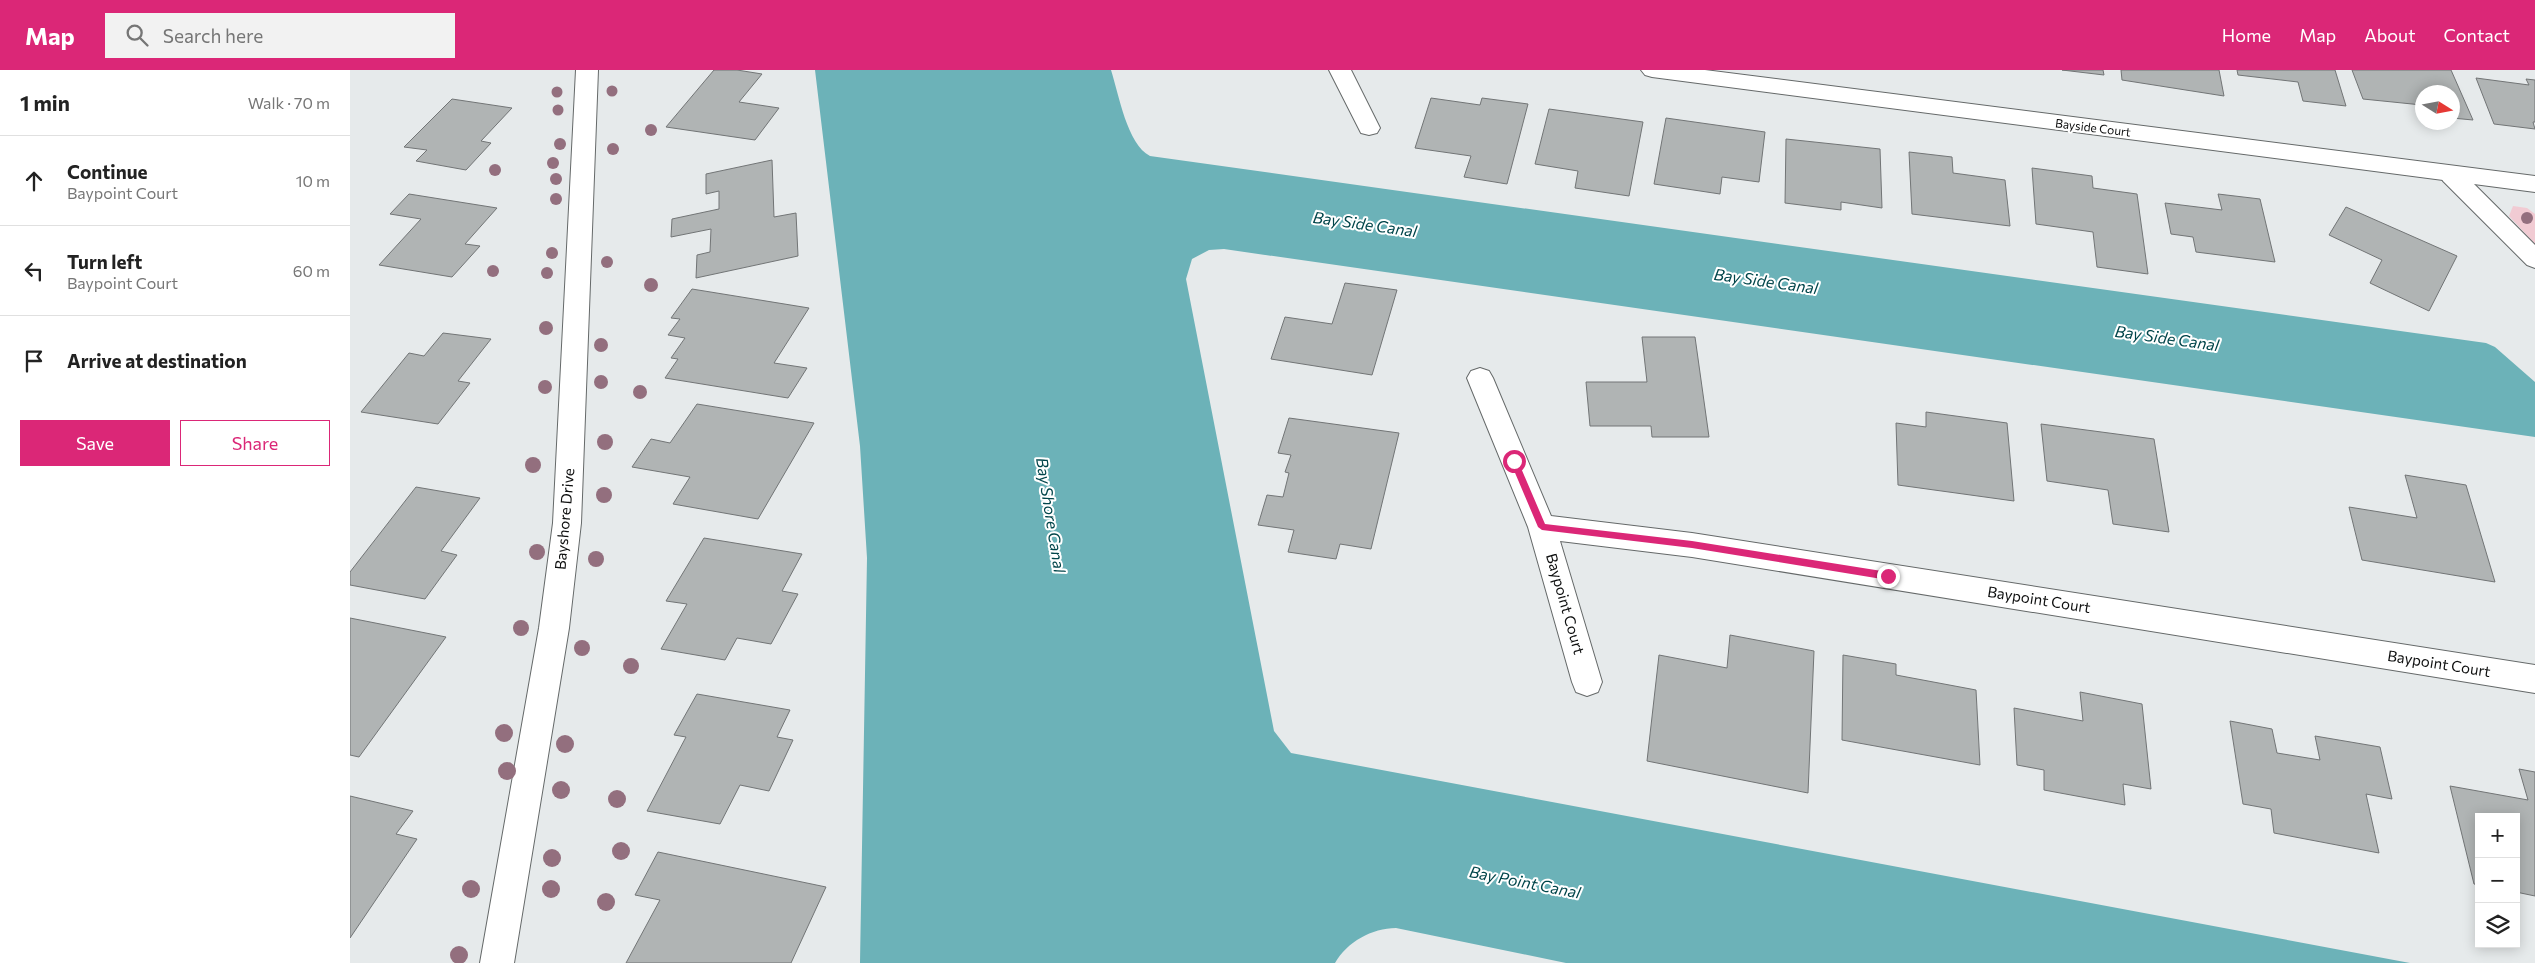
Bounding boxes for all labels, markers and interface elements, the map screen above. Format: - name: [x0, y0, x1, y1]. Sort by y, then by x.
- search box: [105, 13, 455, 58]
- text: Map: [25, 21, 75, 50]
- icon: search: [123, 21, 151, 49]
- text: Search here: [163, 24, 263, 47]
- text: Home: [2222, 24, 2271, 46]
- text: Map: [2299, 24, 2336, 46]
- text: About: [2364, 24, 2416, 46]
- text: Contact: [2444, 24, 2510, 46]
- north arrow: [2415, 85, 2460, 130]
- text: 1 min: [20, 90, 70, 115]
- text: Walk · 70 m: [248, 93, 330, 112]
- street label: Bayside Court: [2055, 115, 2132, 139]
- text: Continue: [67, 160, 147, 183]
- icon: ahead: [20, 167, 48, 195]
- text: 10 m: [296, 171, 330, 190]
- text: Baypoint Court: [67, 183, 178, 202]
- water label: Bay Side Canal: [1312, 207, 1419, 240]
- text: Turn left: [67, 250, 142, 273]
- icon: left: [20, 257, 48, 285]
- text: 60 m: [293, 261, 330, 280]
- water label: Bay Side Canal: [1713, 264, 1820, 297]
- text: Baypoint Court: [67, 273, 178, 292]
- water label: Bay Side Canal: [2114, 321, 2221, 354]
- icon: arrive: [20, 347, 48, 375]
- text: Arrive at destination: [67, 349, 247, 372]
- button: Save: [20, 420, 170, 466]
- button: Share: [180, 420, 330, 466]
- route start: [1503, 450, 1526, 473]
- water label: Bay Shore Canal: [1033, 456, 1070, 575]
- street label: Bayshore Drive: [551, 467, 577, 571]
- street label: Baypoint Court: [1543, 551, 1589, 656]
- route end: [1877, 565, 1900, 588]
- street label: Baypoint Court: [1986, 582, 2092, 616]
- street label: Baypoint Court: [2386, 646, 2492, 680]
- map controls: [2475, 813, 2520, 948]
- button: +: [2475, 813, 2520, 858]
- button: −: [2475, 858, 2520, 903]
- water label: Bay Point Canal: [1468, 861, 1583, 902]
- button: layers: [2475, 903, 2520, 948]

